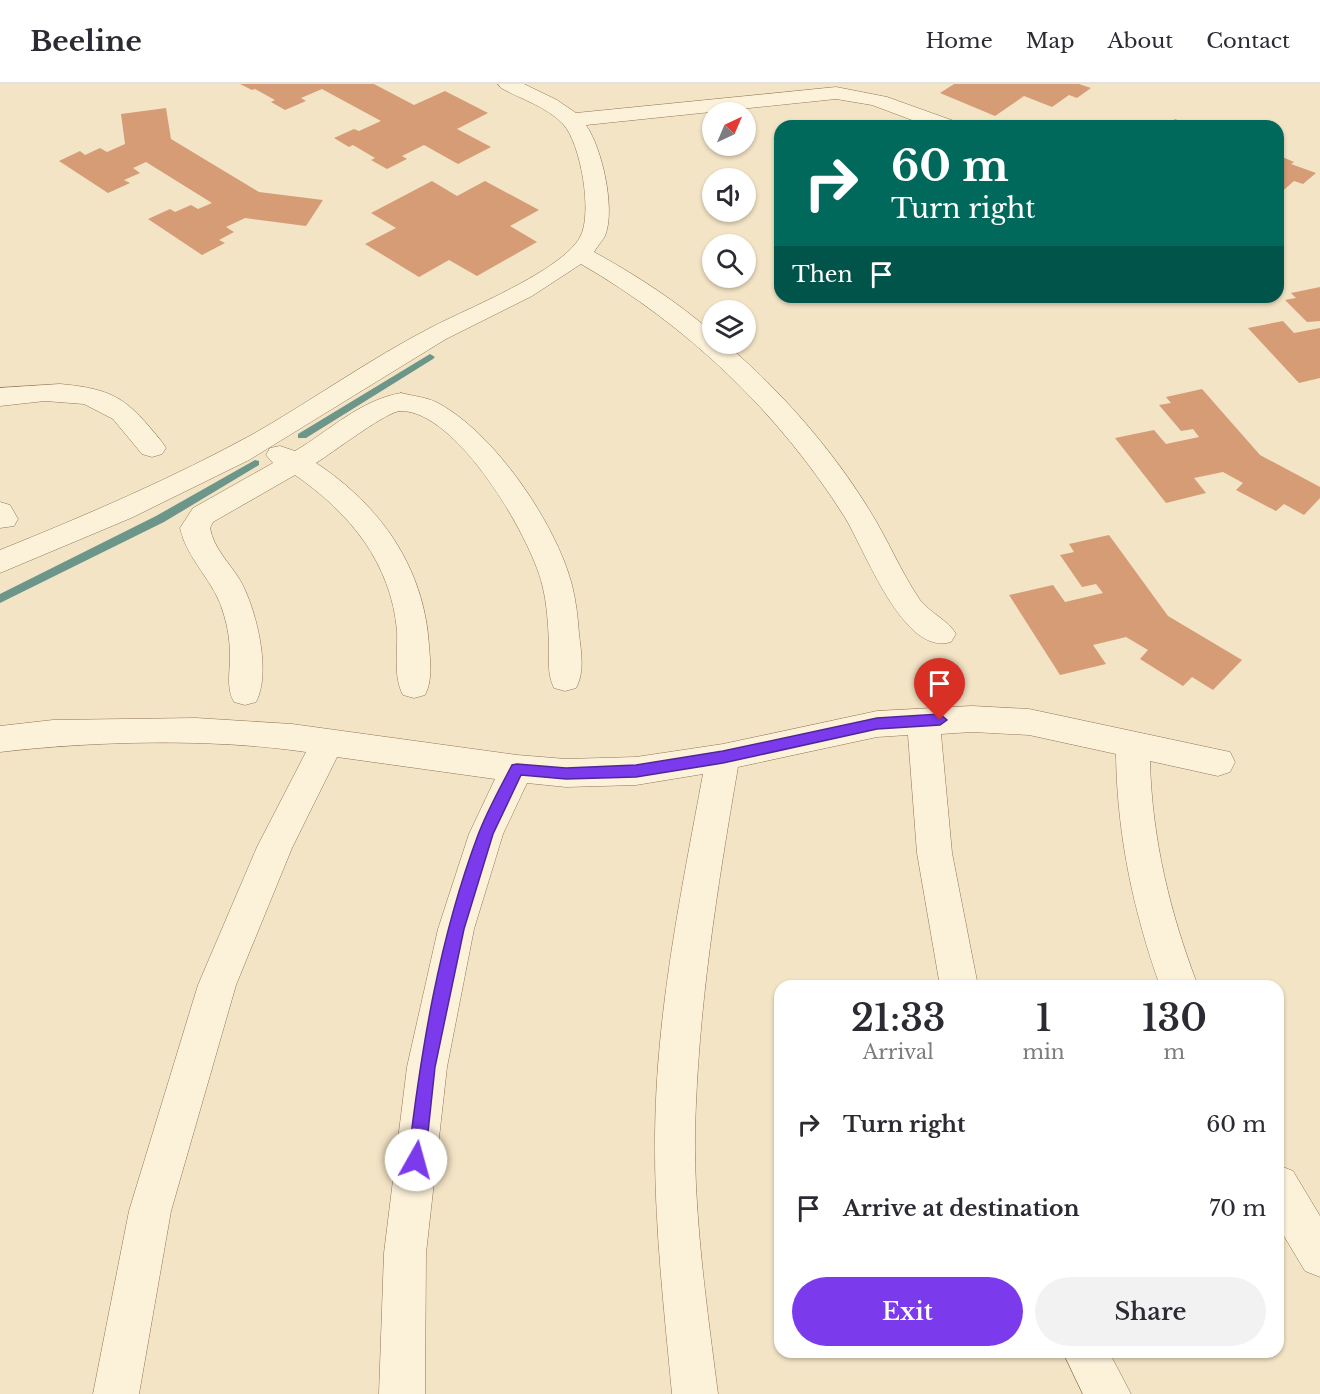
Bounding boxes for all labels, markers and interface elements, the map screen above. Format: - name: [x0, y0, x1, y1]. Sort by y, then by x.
- text: Beeline: [30, 24, 142, 59]
- text: Home: [926, 28, 993, 54]
- text: Map: [1026, 28, 1074, 54]
- text: About: [1107, 28, 1173, 54]
- text: Contact: [1206, 28, 1290, 54]
- north arrow: [702, 102, 756, 156]
- map controls: [702, 102, 756, 354]
- text: 60 m: [891, 140, 1009, 192]
- icon: right: [792, 144, 870, 222]
- button: sound: [702, 168, 756, 222]
- text: Turn right: [891, 192, 1035, 225]
- button: search: [702, 234, 756, 288]
- icon: arrive: [865, 258, 898, 291]
- text: Then: [792, 261, 853, 288]
- button: layers: [702, 300, 756, 354]
- pin: [914, 658, 965, 720]
- icon: arrive: [923, 667, 956, 700]
- text: 21:33: [851, 996, 946, 1041]
- text: 1: [1036, 996, 1052, 1041]
- text: 130: [1142, 996, 1207, 1041]
- text: Arrival: [863, 1040, 934, 1064]
- text: min: [1023, 1040, 1065, 1064]
- text: m: [1164, 1040, 1185, 1064]
- icon: right: [792, 1108, 825, 1141]
- text: Turn right: [843, 1111, 965, 1138]
- text: 60 m: [1206, 1111, 1266, 1138]
- position arrow: [384, 1128, 448, 1192]
- icon: arrive: [792, 1192, 825, 1225]
- text: Arrive at destination: [843, 1195, 1080, 1222]
- text: 70 m: [1209, 1195, 1266, 1222]
- button: Exit: [792, 1277, 1023, 1346]
- button: Share: [1035, 1277, 1266, 1346]

